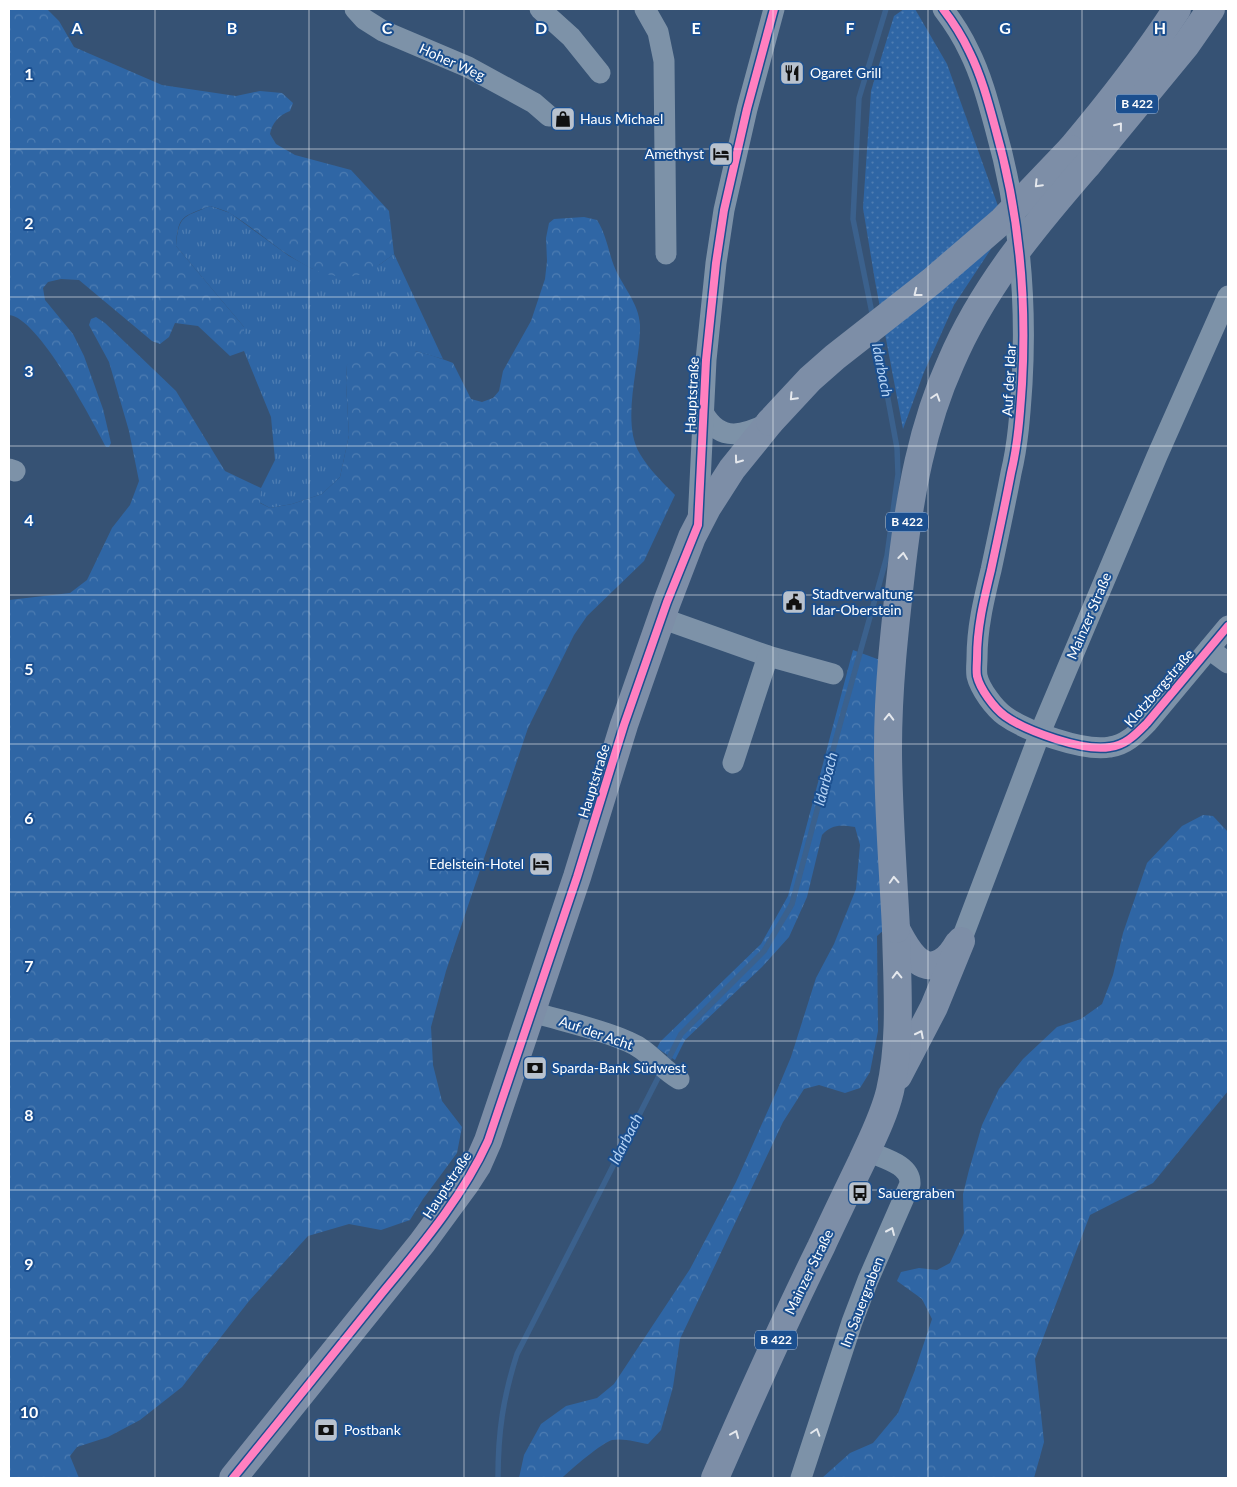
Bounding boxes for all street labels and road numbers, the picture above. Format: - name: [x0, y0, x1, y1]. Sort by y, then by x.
- street label: Hoher Weg: [417, 40, 488, 84]
- road number: B 422: [1116, 95, 1158, 114]
- street label: Auf der Idar: [998, 343, 1019, 417]
- street label: Hauptstraße: [681, 356, 702, 434]
- road number: B 422: [886, 512, 928, 532]
- street label: Mainzer Straße: [1063, 570, 1114, 662]
- street label: Klotzbergstraße: [1120, 645, 1197, 730]
- street label: Hauptstraße: [574, 742, 613, 820]
- street label: Auf der Acht: [557, 1012, 635, 1053]
- street label: Hauptstraße: [419, 1148, 475, 1221]
- street label: Mainzer Straße: [781, 1226, 836, 1317]
- street label: Im Sauergraben: [836, 1254, 887, 1350]
- road number: B 422: [755, 1330, 797, 1350]

